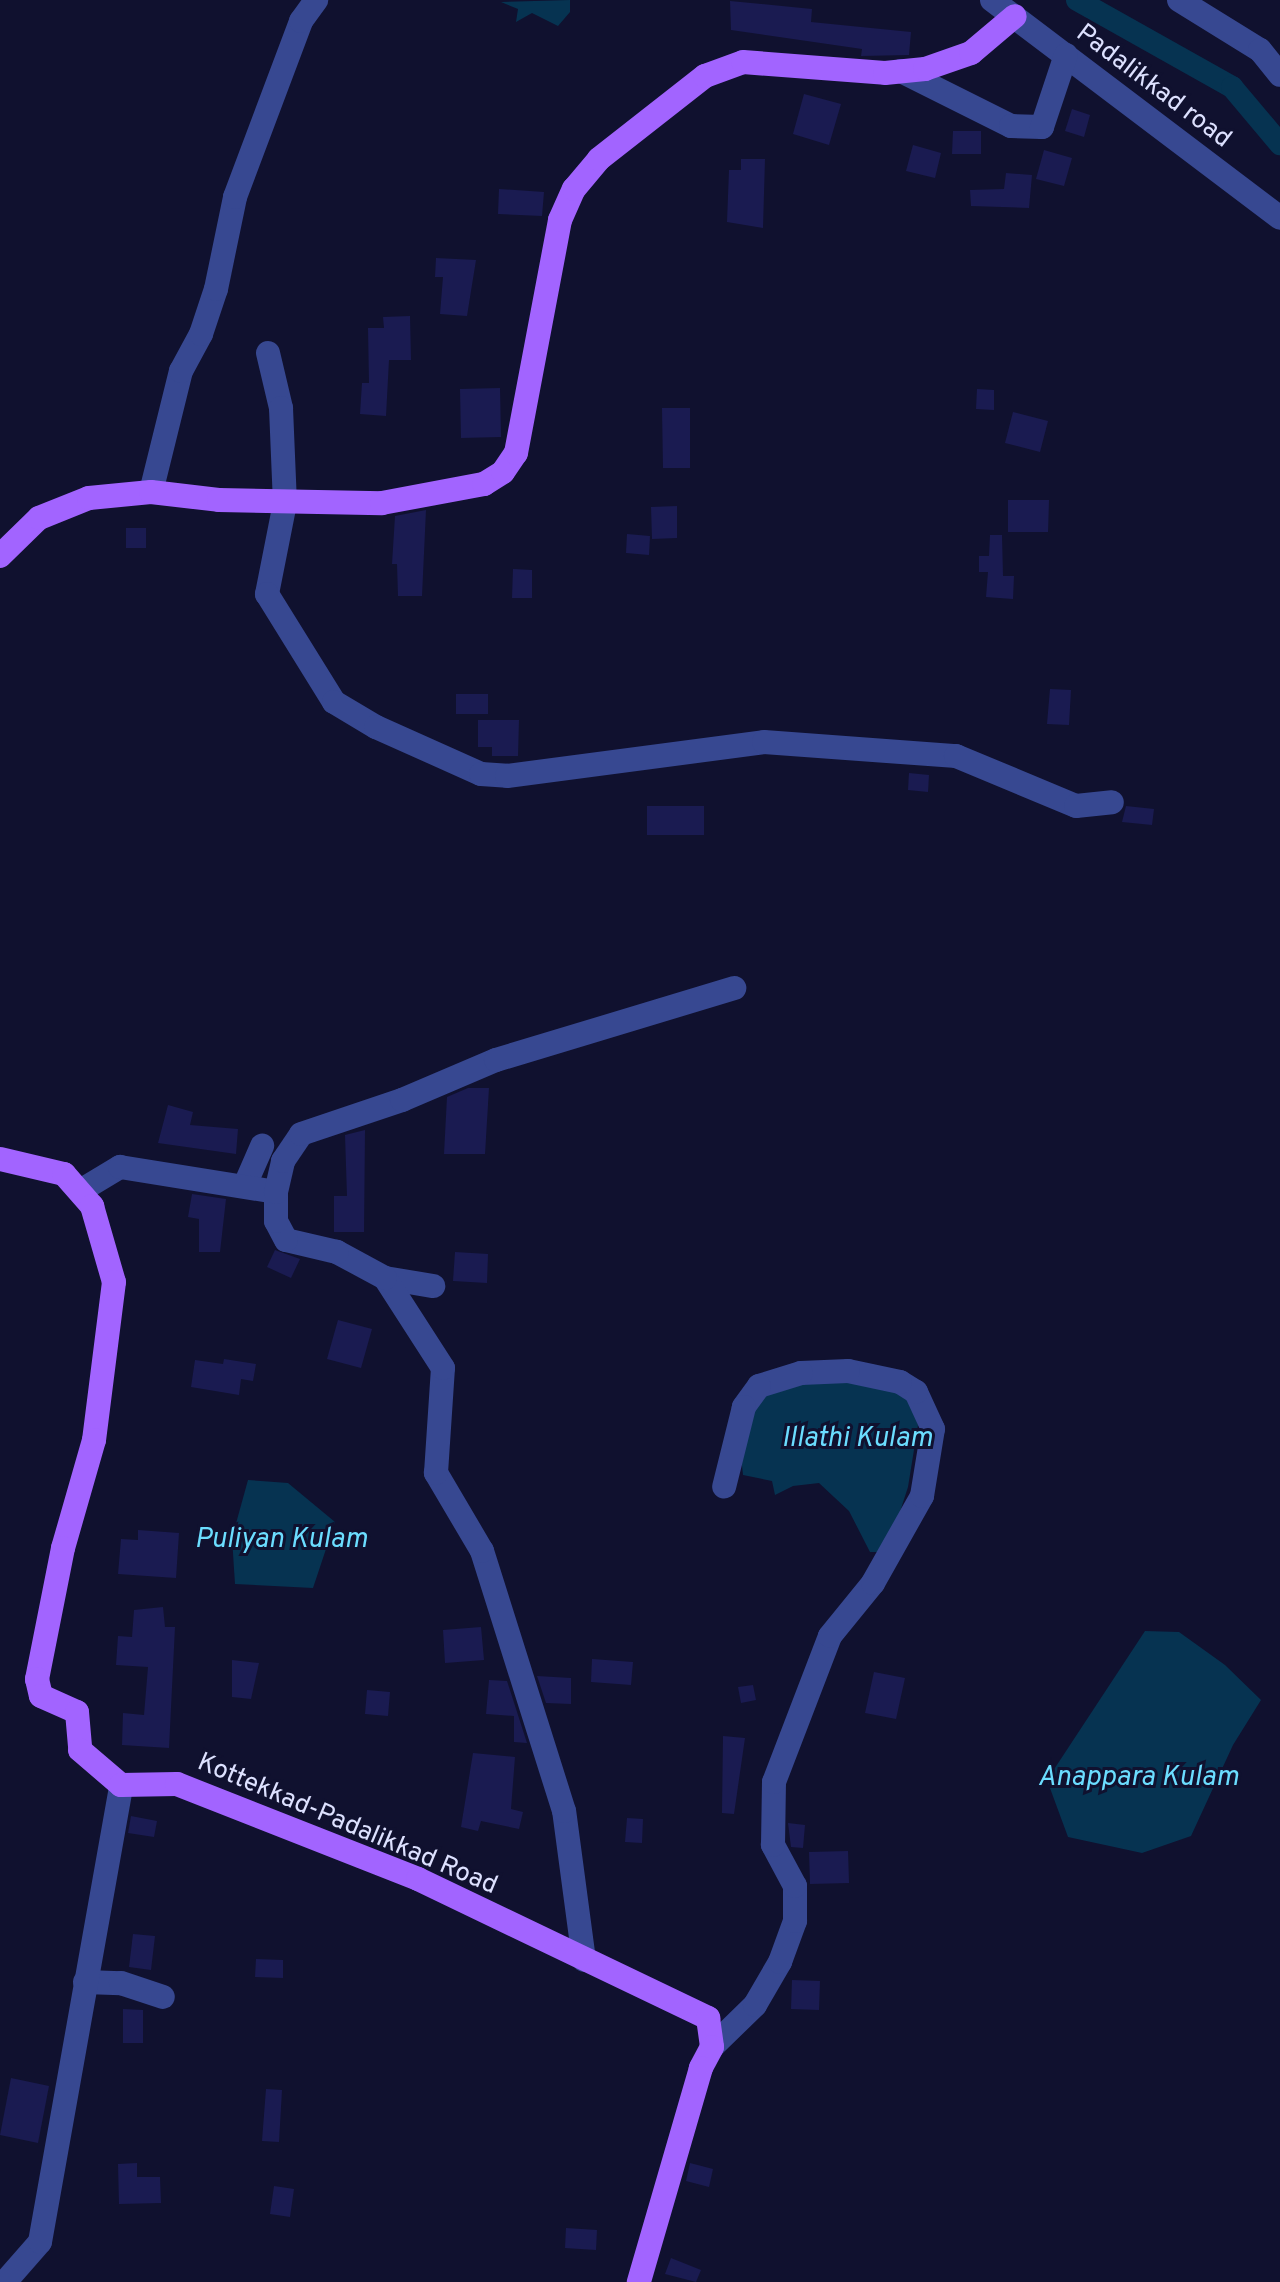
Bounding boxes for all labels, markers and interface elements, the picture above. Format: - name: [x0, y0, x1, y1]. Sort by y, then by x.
- street label: Padalikkad road: [1069, 18, 1237, 156]
- water label: Illathi Kulam: [782, 1422, 932, 1456]
- water label: Puliyan Kulam: [195, 1523, 367, 1557]
- street label: Kottekkad-Padalikkad Road: [192, 1748, 502, 1902]
- water label: Anappara Kulam: [1037, 1761, 1239, 1795]

